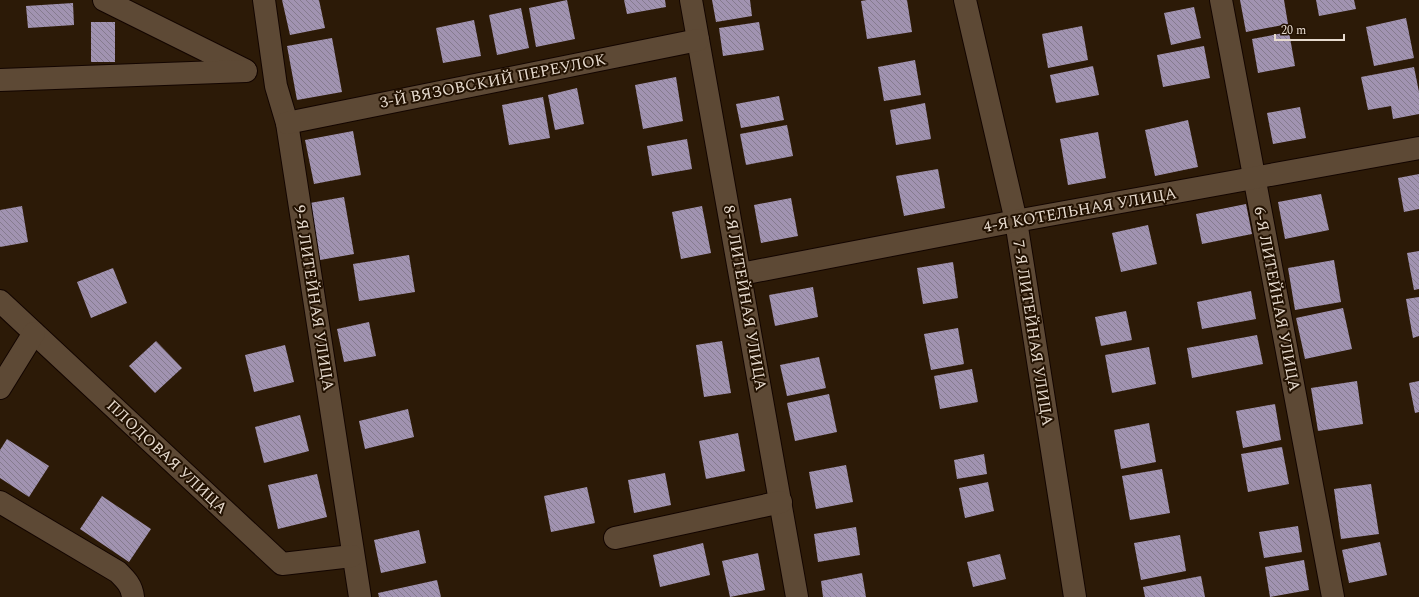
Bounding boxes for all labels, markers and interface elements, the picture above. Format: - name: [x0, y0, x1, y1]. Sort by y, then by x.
- scale bar: [1275, 16, 1344, 42]
- text: 20 m: [1281, 21, 1306, 40]
- street label: 3-Й ВЯЗОВСКИЙ ПЕРЕУЛОК: [378, 47, 609, 115]
- street label: 4-Я КОТЕЛЬНАЯ УЛИЦА: [982, 181, 1178, 239]
- street label: 9-Я ЛИТЕЙНАЯ УЛИЦА: [287, 203, 341, 393]
- street label: 8-Я ЛИТЕЙНАЯ УЛИЦА: [717, 203, 773, 393]
- street label: 6-Я ЛИТЕЙНАЯ УЛИЦА: [1247, 204, 1307, 394]
- street label: 7-Я ЛИТЕЙНАЯ УЛИЦА: [1006, 238, 1060, 428]
- street label: ПЛОДОВАЯ УЛИЦА: [101, 394, 233, 520]

